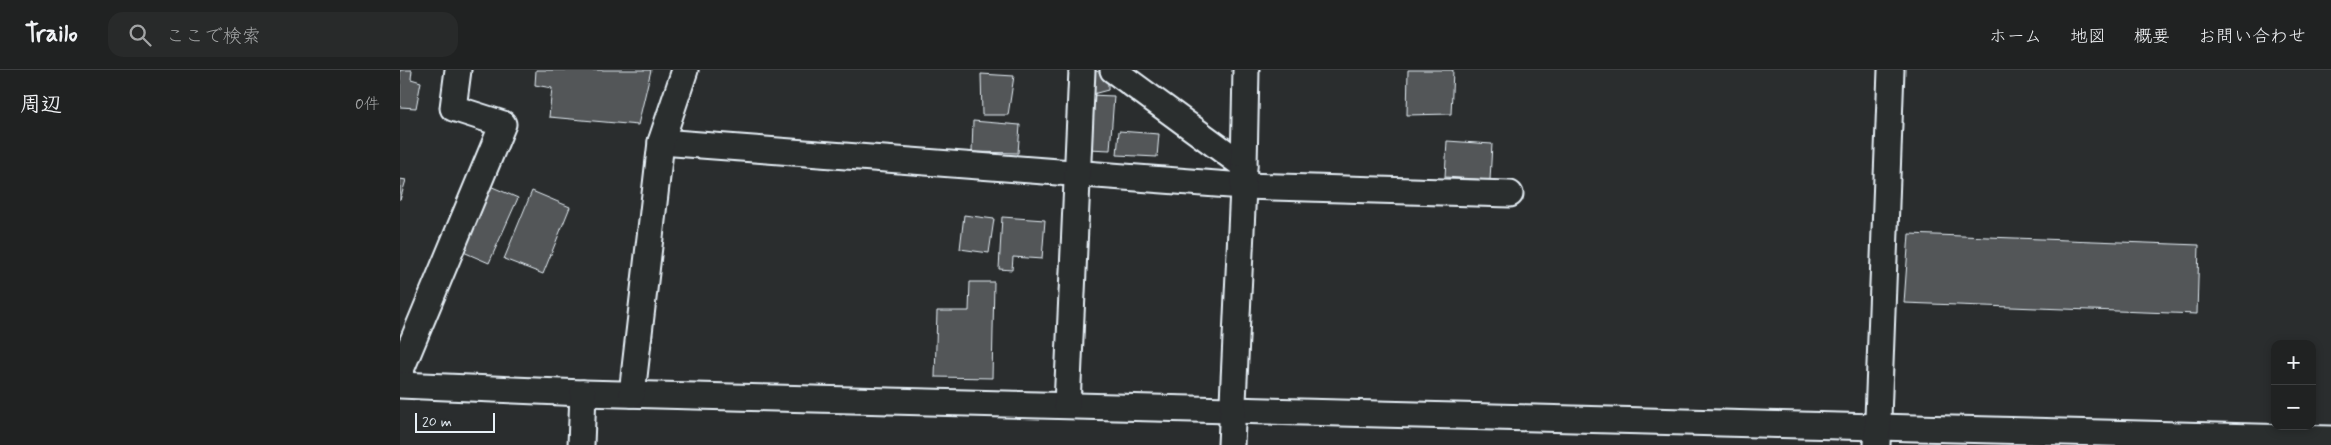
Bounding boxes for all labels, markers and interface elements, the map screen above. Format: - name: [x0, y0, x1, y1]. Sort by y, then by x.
- search box: [108, 12, 458, 57]
- text: Trailo: [25, 19, 78, 50]
- icon: search: [126, 21, 154, 49]
- text: ここで検索: [166, 24, 261, 49]
- text: ホーム: [1989, 25, 2042, 49]
- text: 地図: [2070, 25, 2106, 49]
- text: 概要: [2134, 25, 2170, 49]
- text: お問い合わせ: [2198, 25, 2306, 49]
- text: 周辺: [20, 91, 62, 119]
- text: 0件: [355, 94, 380, 115]
- map controls: [2271, 340, 2316, 430]
- button: +: [2271, 340, 2316, 385]
- button: −: [2271, 385, 2316, 430]
- scale bar: [415, 410, 495, 433]
- text: 20 m: [422, 413, 452, 431]

